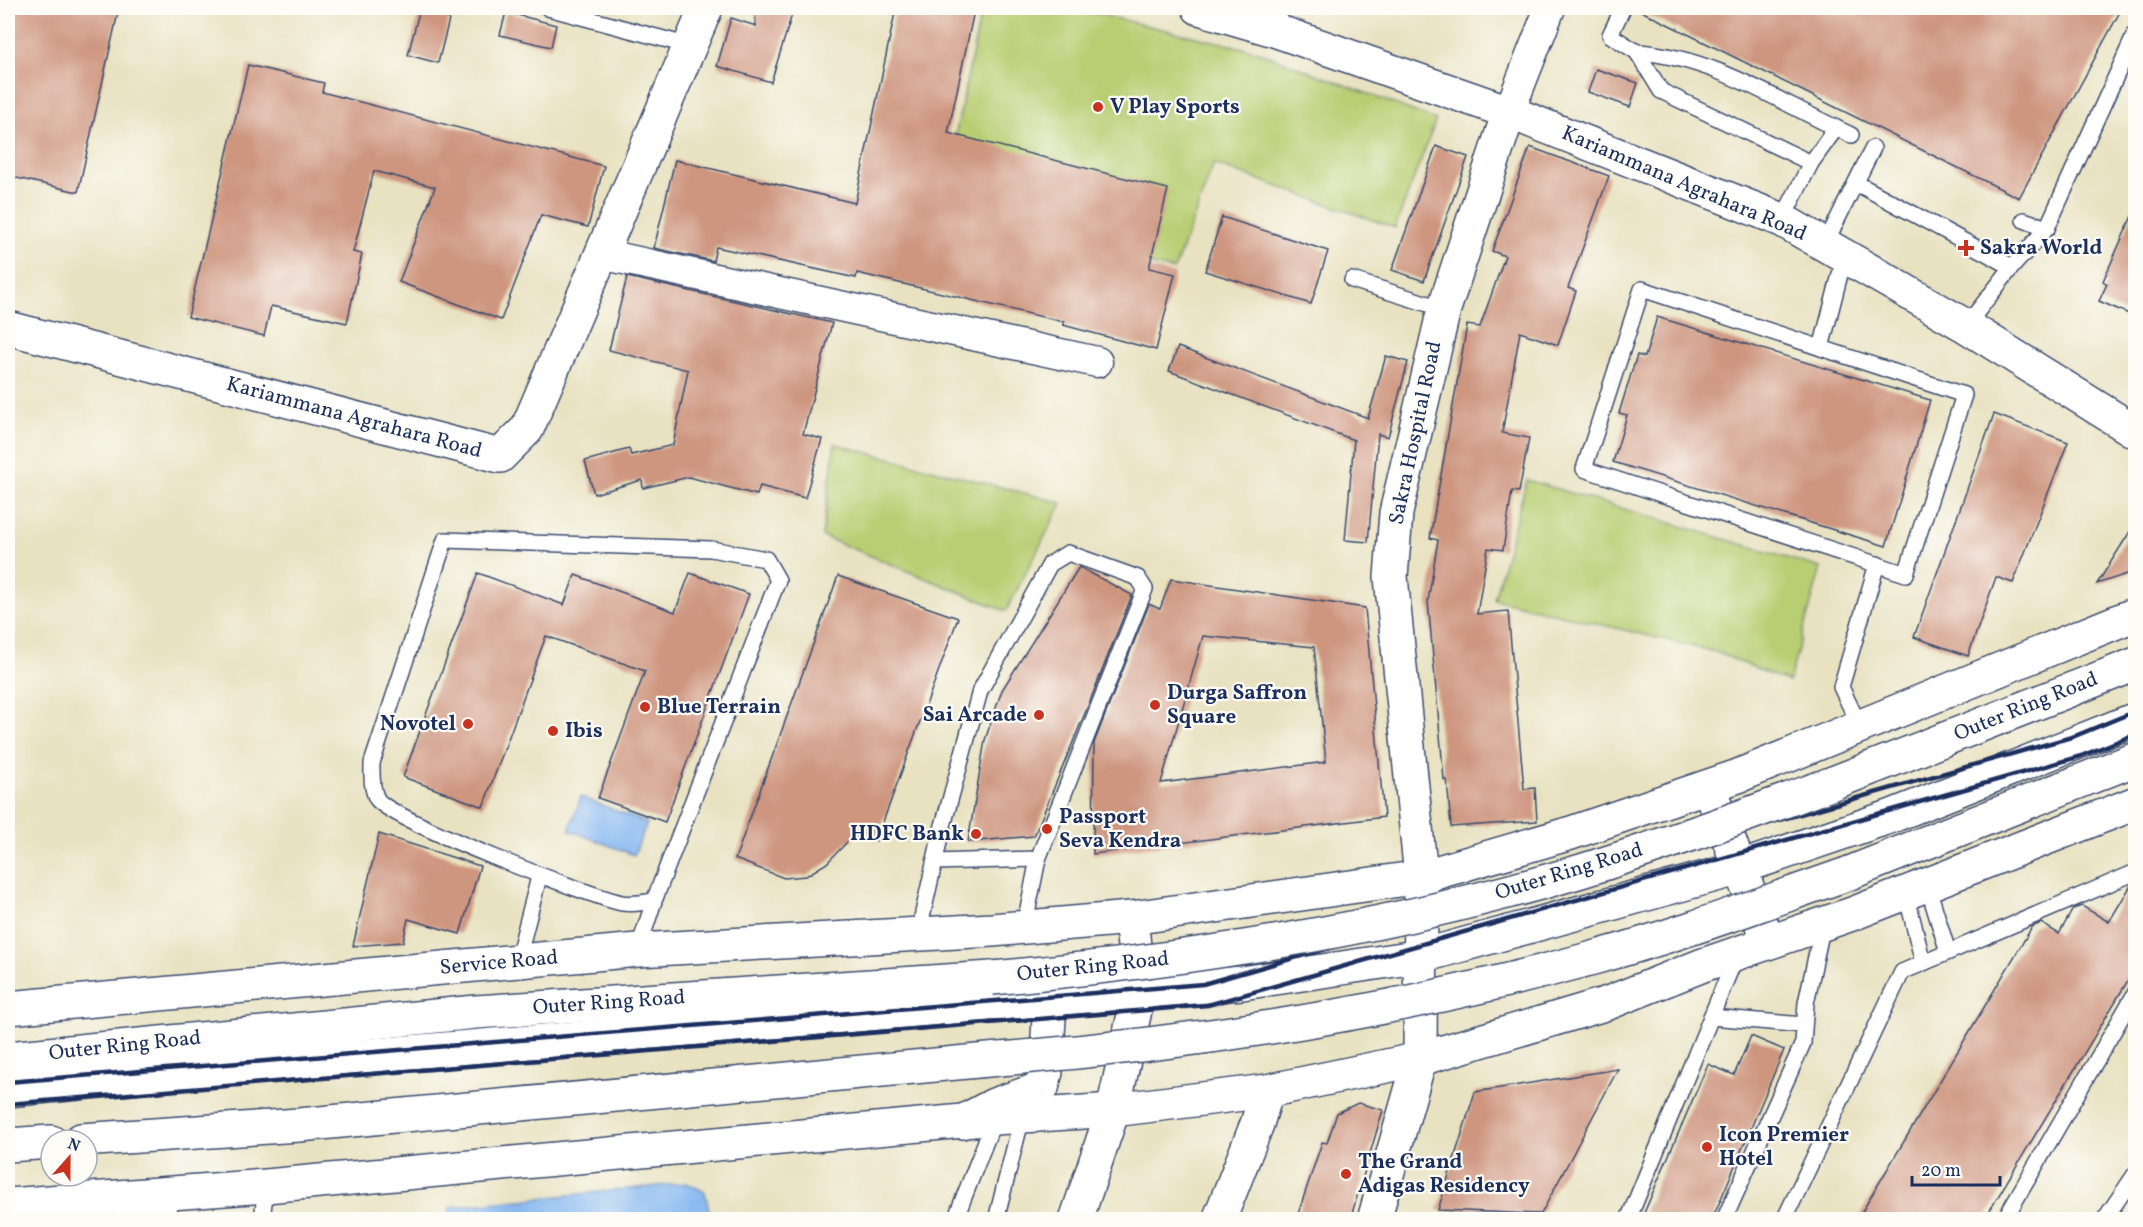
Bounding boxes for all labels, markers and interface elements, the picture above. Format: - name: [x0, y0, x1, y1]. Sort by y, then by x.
- place label: V Play Sports: [1110, 93, 1240, 122]
- marker: V Play Sports: [1091, 100, 1105, 114]
- street label: Kariammana Agrahara Road: [1557, 119, 1811, 249]
- place label: Sakra World: [1980, 234, 2102, 263]
- marker: Sakra World: [1957, 239, 1975, 257]
- street label: Sakra Hospital Road: [1382, 339, 1450, 527]
- street label: Kariammana Agrahara Road: [223, 370, 485, 466]
- street label: Outer Ring Road: [1950, 665, 2102, 749]
- place label: Durga Saffron Square: [1167, 679, 1307, 732]
- place label: Blue Terrain: [657, 693, 781, 722]
- marker: Durga Saffron Square: [1148, 698, 1162, 712]
- marker: Blue Terrain: [638, 700, 652, 714]
- place label: Sai Arcade: [923, 701, 1027, 730]
- marker: Sai Arcade: [1032, 708, 1046, 722]
- place label: Novotel: [380, 710, 456, 739]
- marker: Novotel: [461, 717, 475, 731]
- place label: Ibis: [565, 717, 603, 746]
- marker: Ibis: [546, 724, 560, 738]
- place label: Passport Seva Kendra: [1059, 803, 1181, 856]
- place label: HDFC Bank: [850, 820, 964, 849]
- marker: Passport Seva Kendra: [1040, 822, 1054, 836]
- marker: HDFC Bank: [969, 827, 983, 841]
- street label: Outer Ring Road: [1492, 836, 1646, 908]
- street label: Service Road: [439, 943, 559, 983]
- street label: Outer Ring Road: [1015, 945, 1171, 989]
- street label: Outer Ring Road: [532, 983, 686, 1023]
- street label: Outer Ring Road: [47, 1024, 203, 1068]
- place label: Icon Premier Hotel: [1719, 1121, 1849, 1174]
- north arrow: [39, 1128, 99, 1188]
- text: N: [64, 1134, 83, 1158]
- marker: Icon Premier Hotel: [1700, 1140, 1714, 1154]
- place label: The Grand Adigas Residency: [1358, 1148, 1530, 1201]
- scale bar: [1912, 1149, 2000, 1187]
- text: 20 m: [1921, 1159, 1961, 1184]
- marker: The Grand Adigas Residency: [1339, 1167, 1353, 1181]

